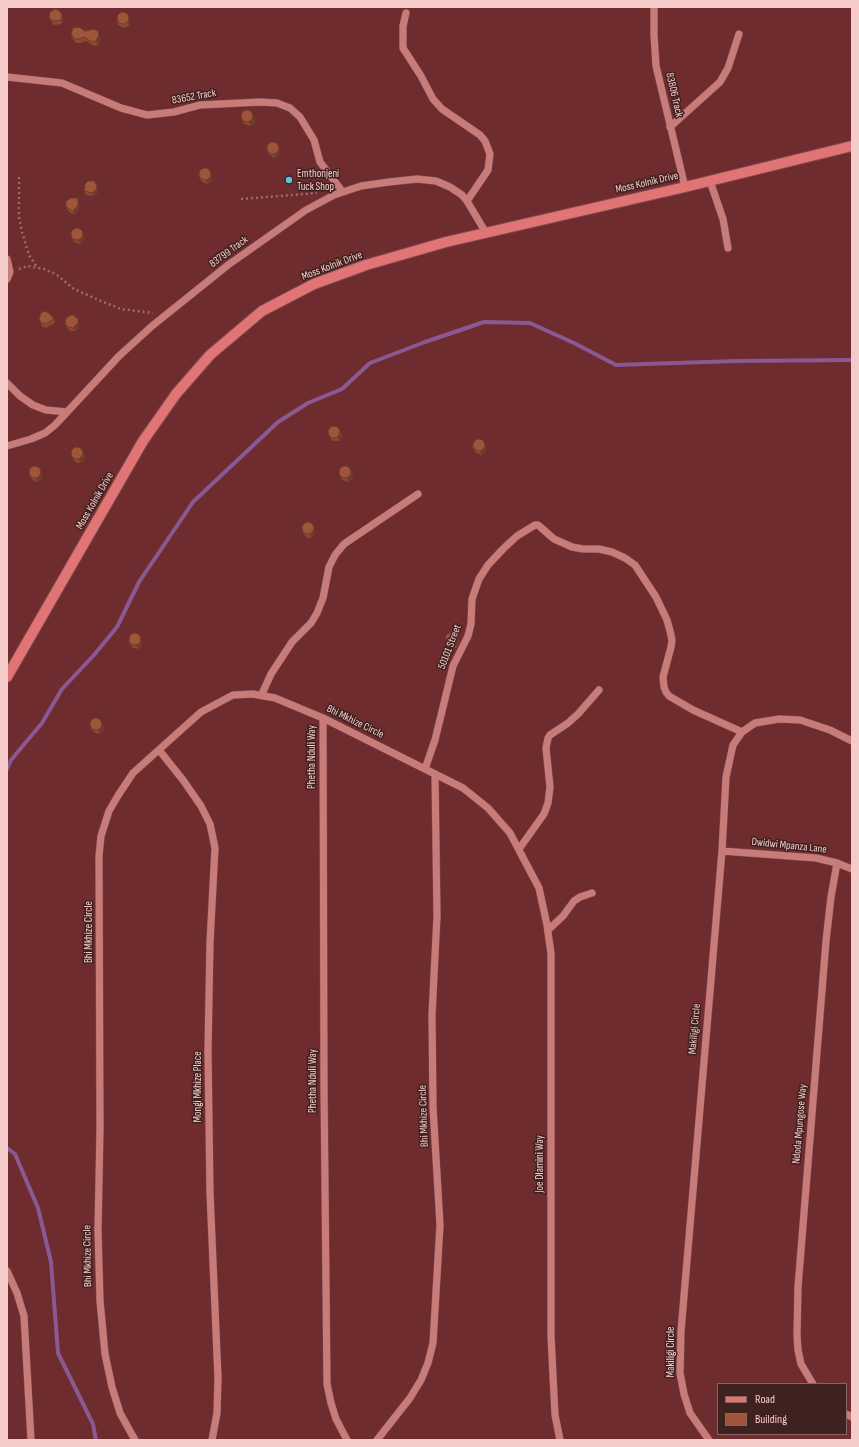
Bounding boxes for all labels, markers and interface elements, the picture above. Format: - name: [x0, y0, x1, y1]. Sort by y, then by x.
- street label: 83806 Track: [662, 72, 686, 118]
- street label: 83652 Track: [171, 87, 217, 107]
- place label: Emthonjeni Tuck Shop: [297, 167, 339, 193]
- street label: Moss Kolnik Drive: [614, 169, 680, 197]
- marker: Emthonjeni Tuck Shop: [284, 175, 294, 185]
- street label: 83799 Track: [207, 233, 251, 271]
- street label: Moss Kolnik Drive: [300, 248, 364, 284]
- street label: Moss Kolnik Drive: [73, 470, 117, 532]
- street label: 50101 Street: [435, 623, 465, 671]
- street label: Bhi Mkhize Circle: [324, 702, 386, 742]
- street label: Phetha Nduli Way: [305, 725, 319, 789]
- street label: Dwidwi Mpanza Lane: [751, 835, 827, 857]
- street label: Bhi Mkhize Circle: [82, 901, 96, 963]
- street label: Makiligi Circle: [686, 1003, 704, 1055]
- street label: Phetha Nduli Way: [306, 1049, 320, 1113]
- street label: Mongi Mkhize Place: [191, 1051, 205, 1123]
- street label: Ndoda Mpungose Way: [790, 1084, 810, 1164]
- street label: Bhi Mkhize Circle: [416, 1085, 432, 1147]
- street label: Joe Dlamini Way: [533, 1135, 547, 1193]
- street label: Bhi Mkhize Circle: [81, 1225, 95, 1287]
- street label: Makiligi Circle: [664, 1327, 678, 1377]
- legend: [717, 1383, 847, 1435]
- text: Road: [755, 1392, 775, 1407]
- text: Building: [755, 1412, 787, 1427]

